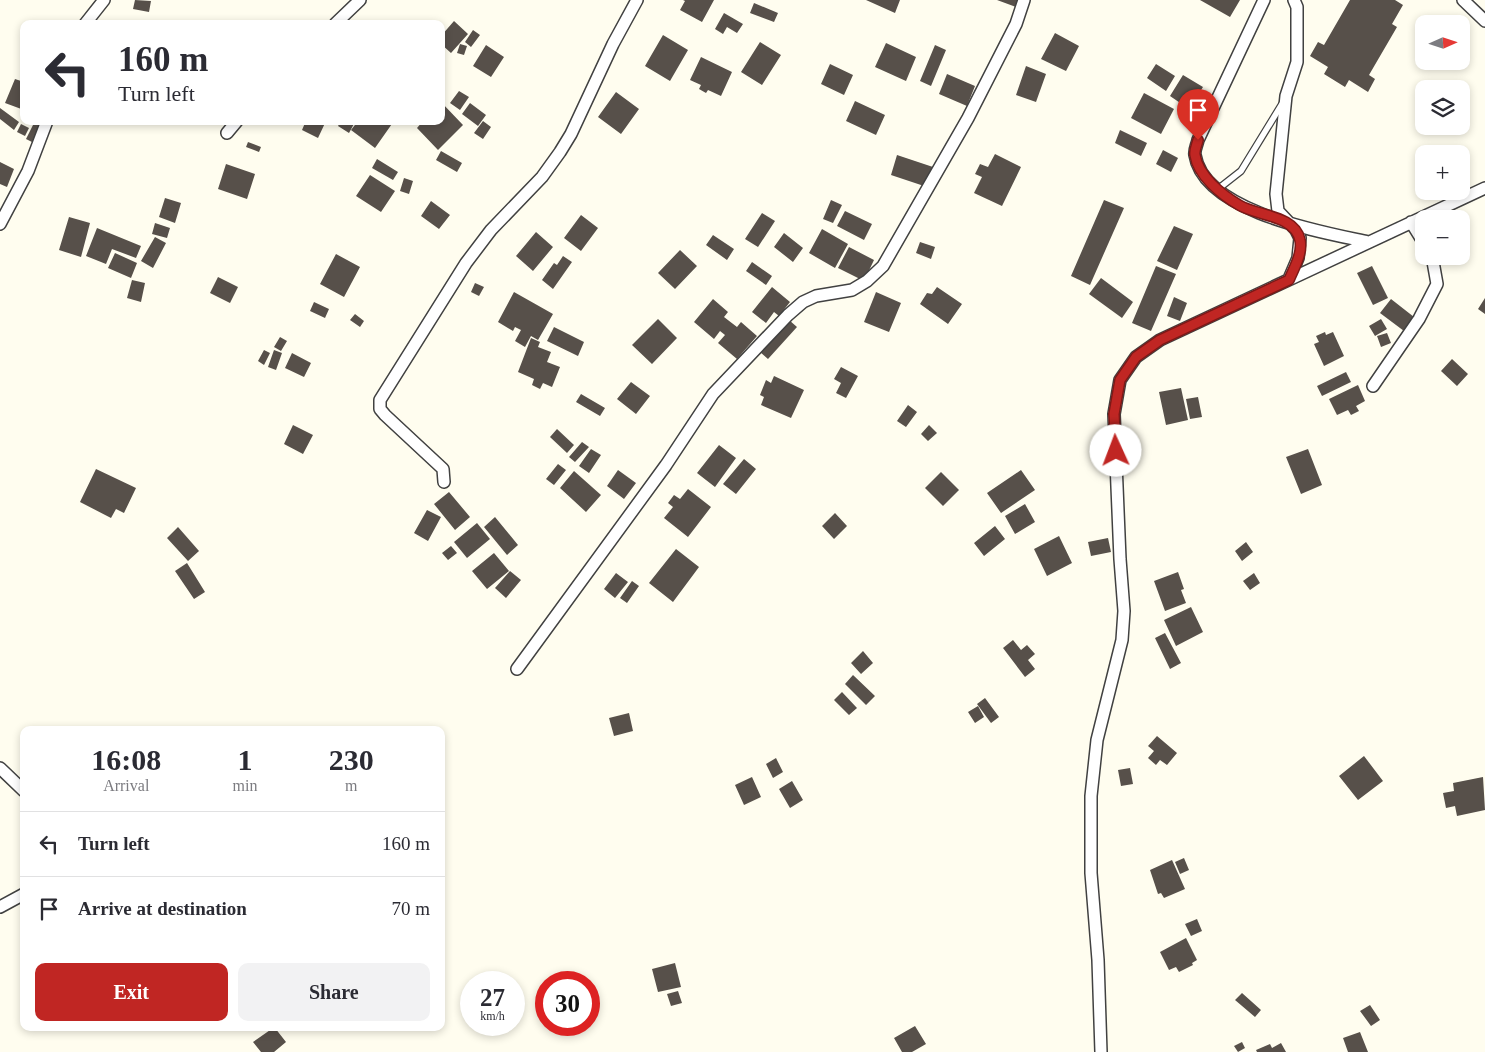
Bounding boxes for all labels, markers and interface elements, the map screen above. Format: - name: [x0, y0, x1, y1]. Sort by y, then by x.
- north arrow: [1415, 15, 1470, 70]
- map controls: [1415, 15, 1470, 265]
- icon: left: [35, 40, 100, 105]
- text: 160 m: [118, 40, 208, 79]
- button: layers: [1415, 80, 1470, 135]
- text: Turn left: [118, 81, 195, 106]
- pin: [1177, 89, 1219, 140]
- icon: arrive: [1184, 96, 1212, 124]
- button: +: [1415, 145, 1470, 200]
- button: −: [1415, 210, 1470, 265]
- position arrow: [1089, 424, 1141, 476]
- text: 16:08: [91, 743, 161, 776]
- text: 1: [237, 743, 252, 776]
- text: 230: [329, 743, 374, 776]
- text: Arrival: [103, 777, 149, 794]
- text: min: [233, 777, 257, 794]
- text: m: [345, 777, 357, 794]
- icon: left: [35, 830, 63, 858]
- text: Turn left: [78, 833, 150, 854]
- text: 160 m: [382, 833, 430, 854]
- icon: arrive: [35, 895, 63, 923]
- text: Arrive at destination: [78, 898, 247, 919]
- text: 70 m: [391, 898, 430, 919]
- button: Exit: [35, 963, 228, 1021]
- button: Share: [238, 963, 430, 1021]
- speed limit sign: 30: [535, 971, 600, 1036]
- text: 27: [480, 984, 505, 1011]
- text: km/h: [480, 1009, 505, 1023]

